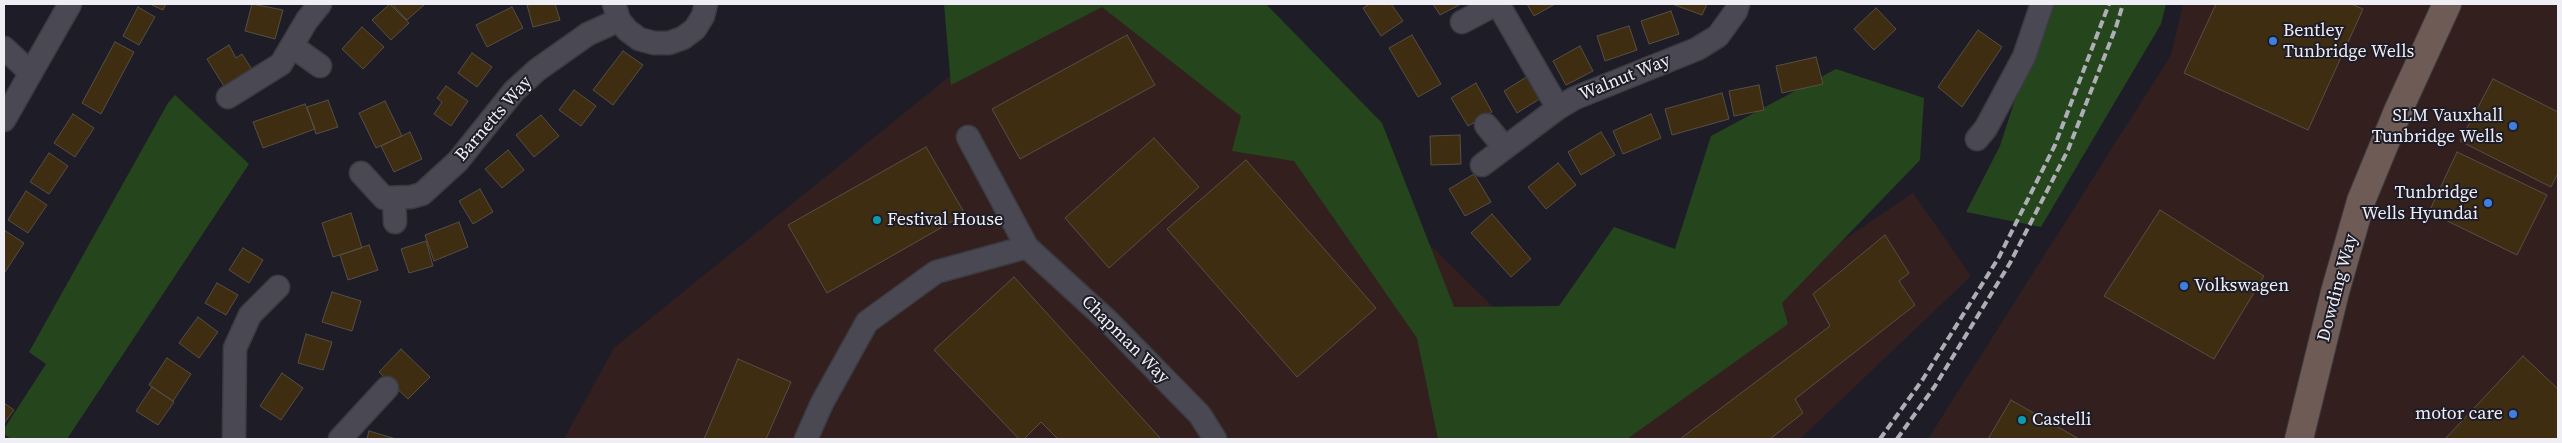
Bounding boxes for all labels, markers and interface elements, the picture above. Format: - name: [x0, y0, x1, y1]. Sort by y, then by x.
- place label: Bentley Tunbridge Wells: [2283, 20, 2414, 62]
- marker: Bentley Tunbridge Wells: [2267, 35, 2279, 47]
- street label: Walnut Way: [1576, 50, 1674, 106]
- street label: Barnetts Way: [451, 72, 537, 166]
- place label: SLM Vauxhall Tunbridge Wells: [2372, 105, 2503, 148]
- marker: SLM Vauxhall Tunbridge Wells: [2507, 120, 2519, 132]
- place label: Tunbridge Wells Hyundai: [2361, 182, 2478, 224]
- marker: Tunbridge Wells Hyundai: [2482, 197, 2494, 209]
- place label: Festival House: [887, 209, 1003, 231]
- marker: Festival House: [871, 214, 883, 226]
- street label: Dowding Way: [2313, 232, 2363, 344]
- place label: Volkswagen: [2194, 275, 2289, 297]
- marker: Volkswagen: [2178, 280, 2190, 292]
- street label: Chapman Way: [1076, 291, 1174, 389]
- place label: motor care: [2415, 403, 2503, 425]
- marker: motor care: [2507, 408, 2519, 420]
- place label: Castelli: [2032, 409, 2091, 431]
- marker: Castelli: [2016, 414, 2028, 426]

